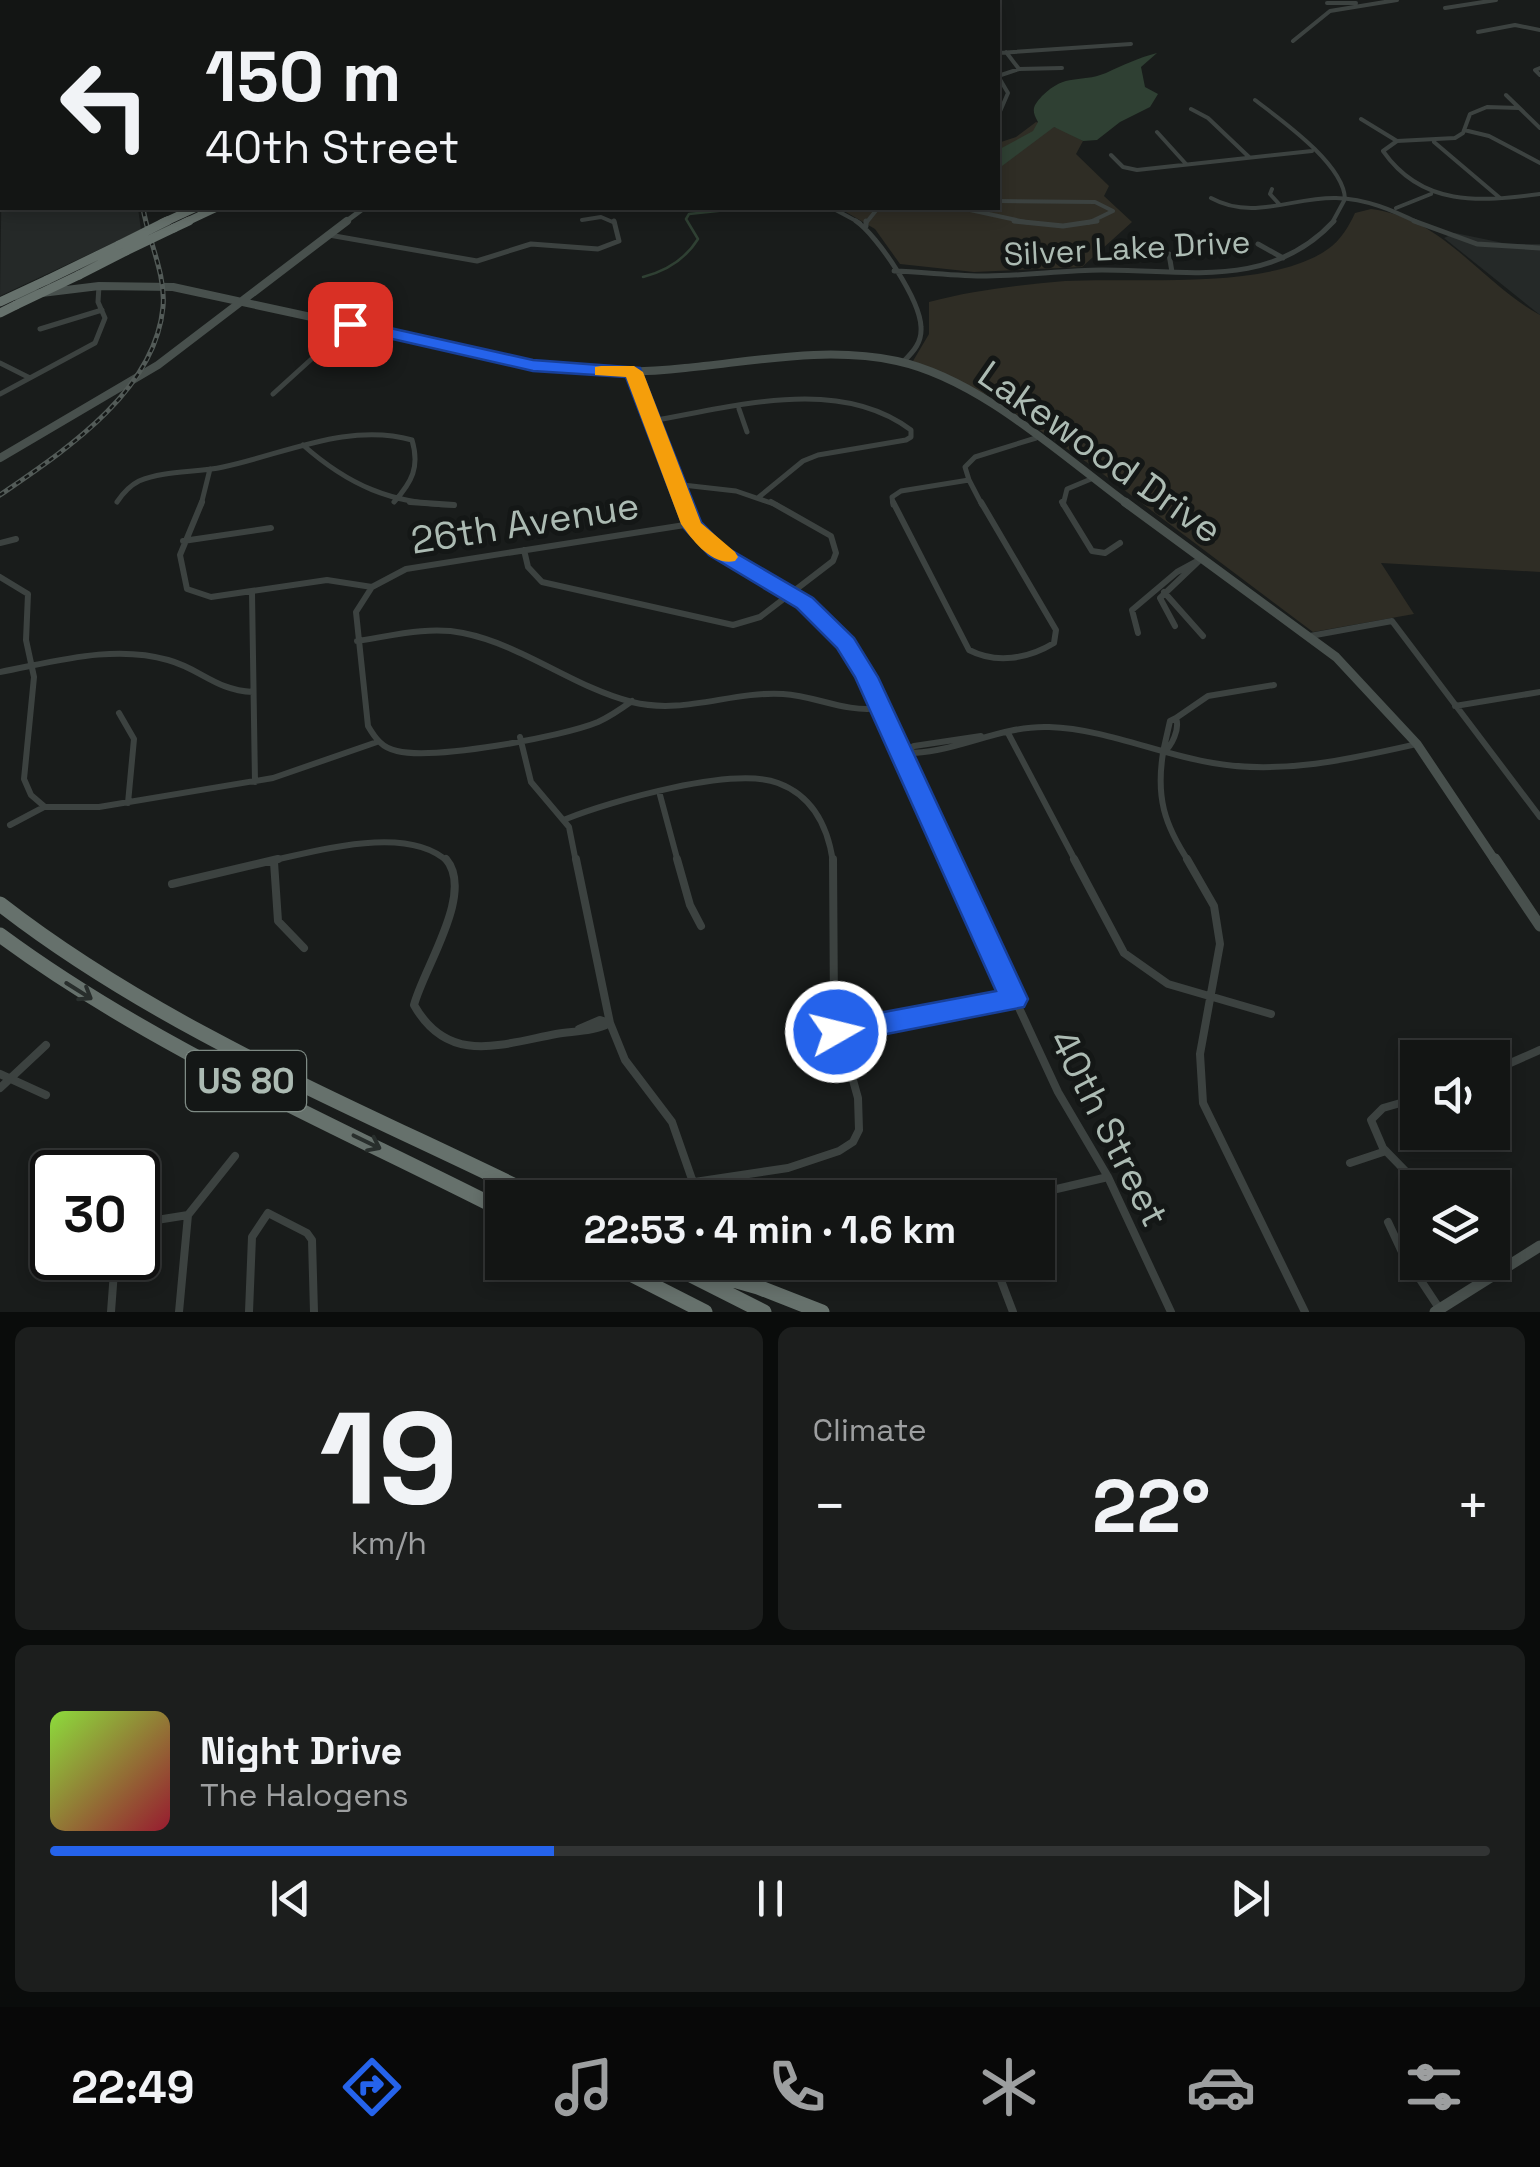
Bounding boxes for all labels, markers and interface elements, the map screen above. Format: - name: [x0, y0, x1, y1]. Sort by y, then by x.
- text: 150 m: [205, 32, 402, 121]
- icon: left: [40, 40, 170, 170]
- text: 40th Street: [205, 119, 459, 176]
- street label: Silver Lake Drive: [1003, 222, 1251, 274]
- pin: [308, 282, 393, 367]
- icon: arrive: [323, 297, 378, 352]
- street label: Lakewood Drive: [969, 350, 1231, 554]
- street label: 26th Avenue: [407, 481, 643, 565]
- position arrow: [784, 980, 888, 1084]
- one-way arrow: [65, 981, 93, 1002]
- street label: 40th Street: [1039, 1021, 1179, 1235]
- map controls: [1400, 1040, 1510, 1280]
- button: sound: [1400, 1040, 1510, 1150]
- road number: US 80: [186, 1051, 306, 1111]
- one-way arrow: [352, 1133, 382, 1152]
- speed limit sign: 30: [30, 1150, 160, 1280]
- button: layers: [1400, 1170, 1510, 1280]
- text: 22:53 · 4 min · 1.6 km: [584, 1206, 956, 1254]
- text: 19: [319, 1375, 458, 1541]
- text: Climate: [813, 1410, 927, 1450]
- text: 22°: [1092, 1458, 1211, 1554]
- text: −: [813, 1471, 847, 1541]
- text: +: [1456, 1471, 1490, 1541]
- text: km/h: [351, 1523, 427, 1563]
- text: Night Drive: [200, 1727, 402, 1775]
- text: The Halogens: [200, 1775, 409, 1815]
- icon: previous: [263, 1871, 318, 1926]
- icon: pause: [743, 1871, 798, 1926]
- icon: next: [1223, 1871, 1278, 1926]
- icon: directions: [337, 2052, 407, 2122]
- icon: music: [549, 2052, 619, 2122]
- icon: phone: [762, 2052, 832, 2122]
- icon: climate: [974, 2052, 1044, 2122]
- icon: car: [1186, 2052, 1256, 2122]
- icon: filters: [1399, 2052, 1469, 2122]
- text: 22:49: [71, 2059, 195, 2116]

